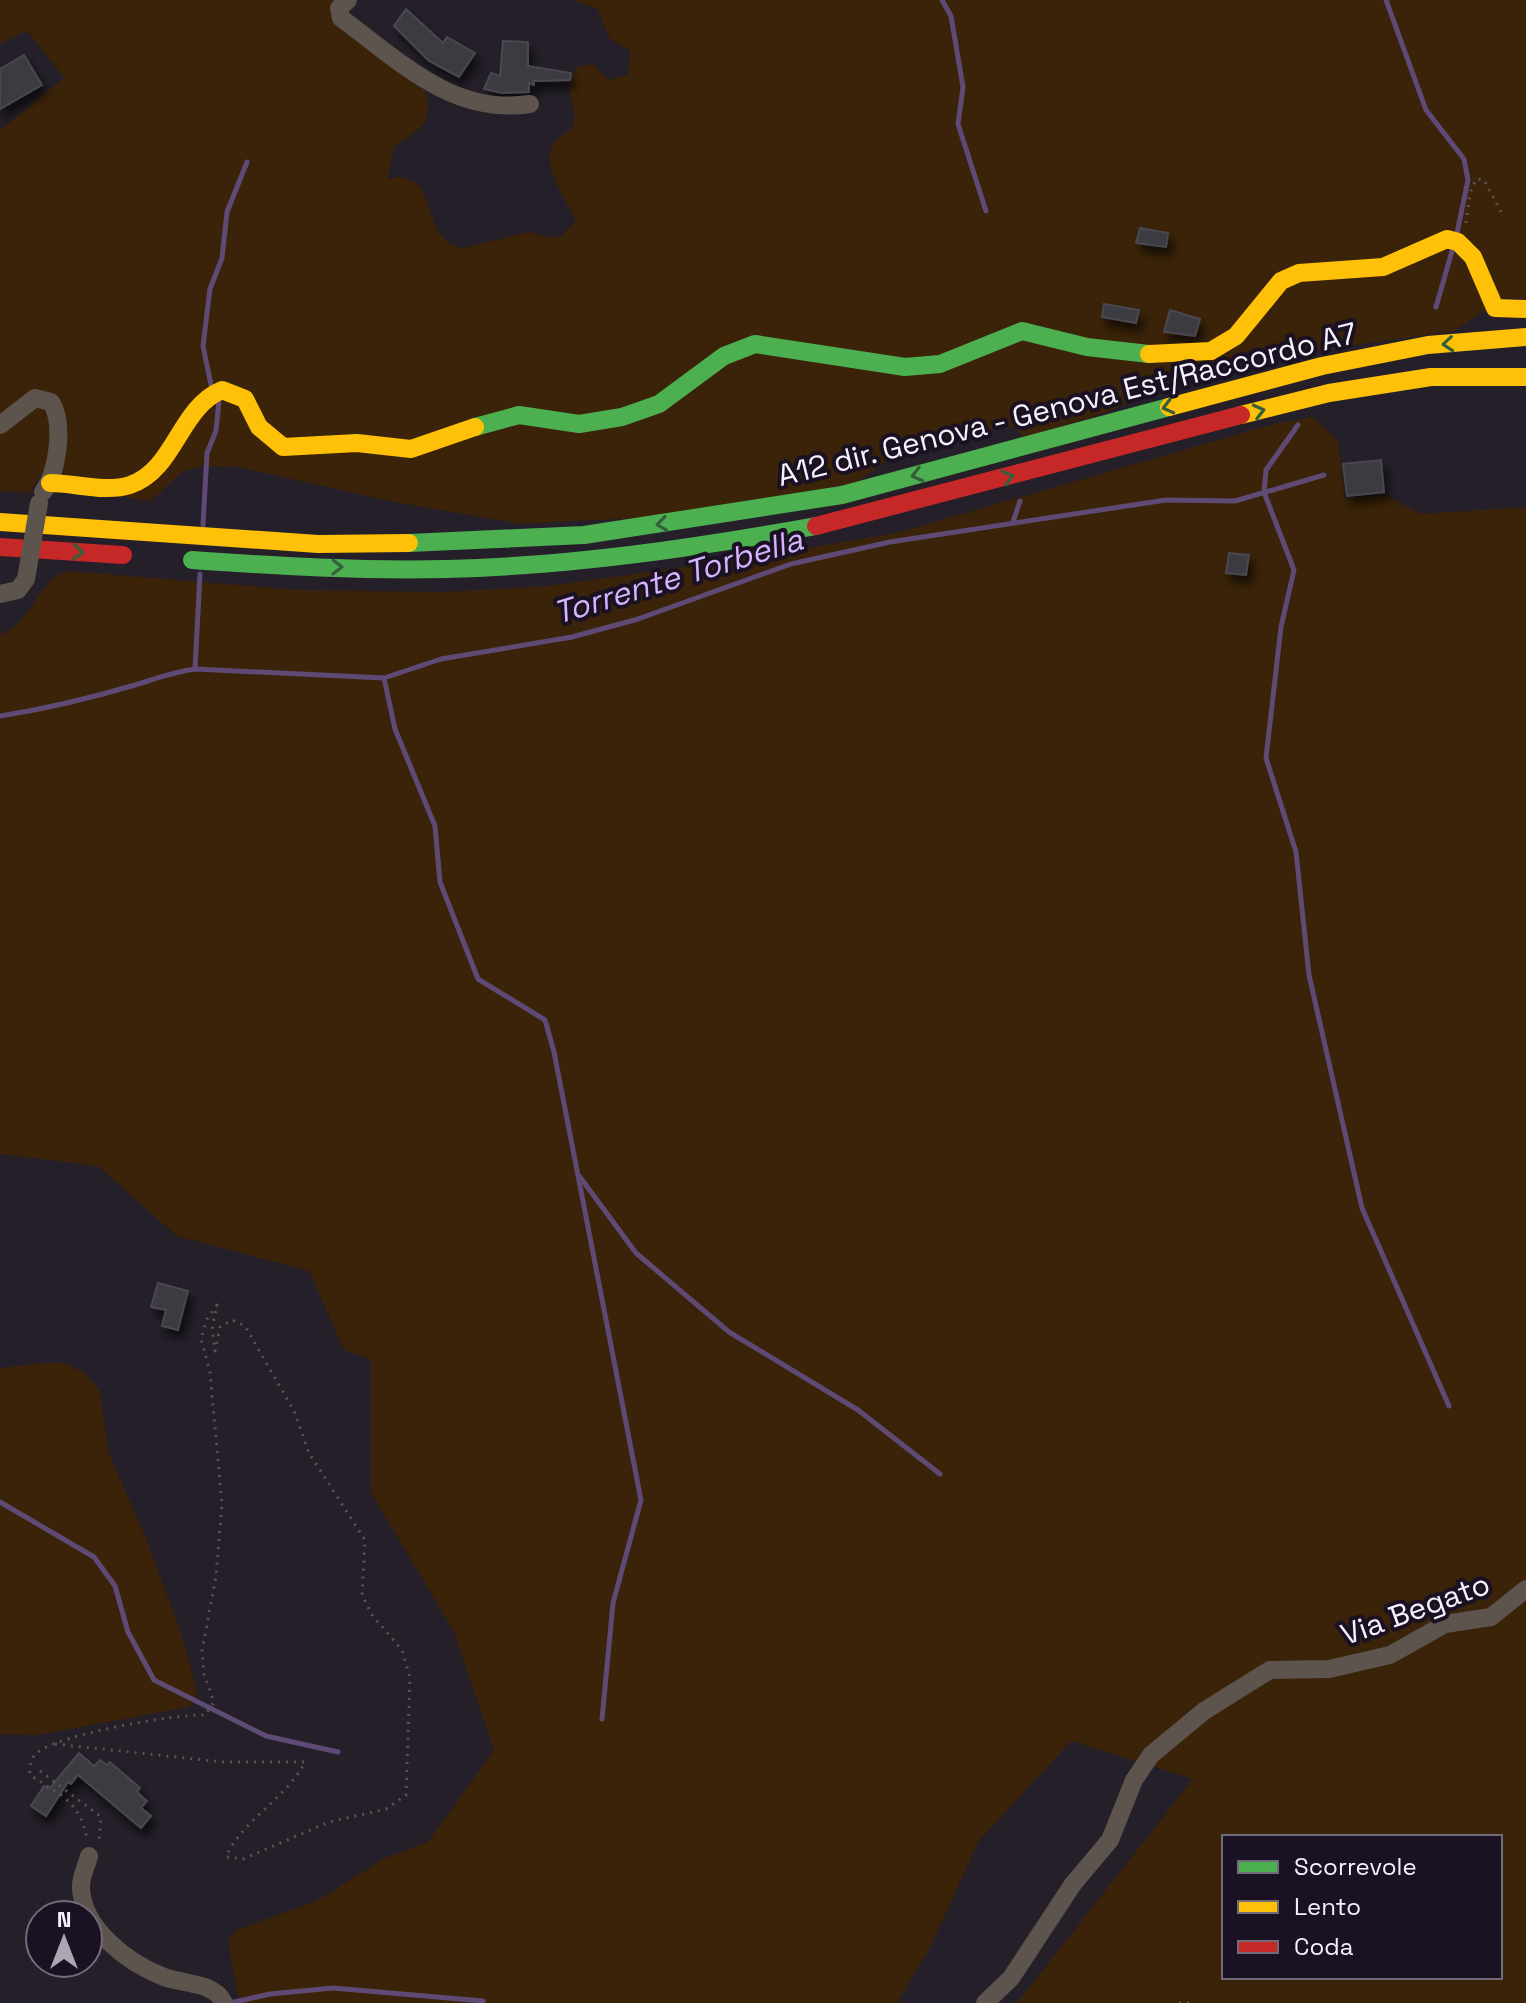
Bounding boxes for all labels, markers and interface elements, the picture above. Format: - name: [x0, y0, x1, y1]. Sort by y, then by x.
- street label: A12 dir. Genova - Genova Est/Raccordo A7: [773, 313, 1361, 495]
- one-way arrow: [1441, 335, 1454, 352]
- one-way arrow: [1161, 397, 1175, 414]
- one-way arrow: [1252, 403, 1266, 420]
- one-way arrow: [910, 466, 924, 482]
- one-way arrow: [1001, 470, 1015, 486]
- one-way arrow: [655, 515, 669, 532]
- water label: Torrente Torbella: [548, 519, 808, 633]
- one-way arrow: [72, 543, 85, 560]
- one-way arrow: [331, 559, 344, 576]
- street label: Via Begato: [1335, 1564, 1495, 1654]
- legend: [1222, 1835, 1502, 1979]
- text: Scorrevole: [1294, 1851, 1417, 1882]
- text: Lento: [1294, 1891, 1361, 1922]
- north arrow: [24, 1899, 104, 1979]
- text: N: [57, 1905, 71, 1933]
- text: Coda: [1294, 1931, 1354, 1962]

